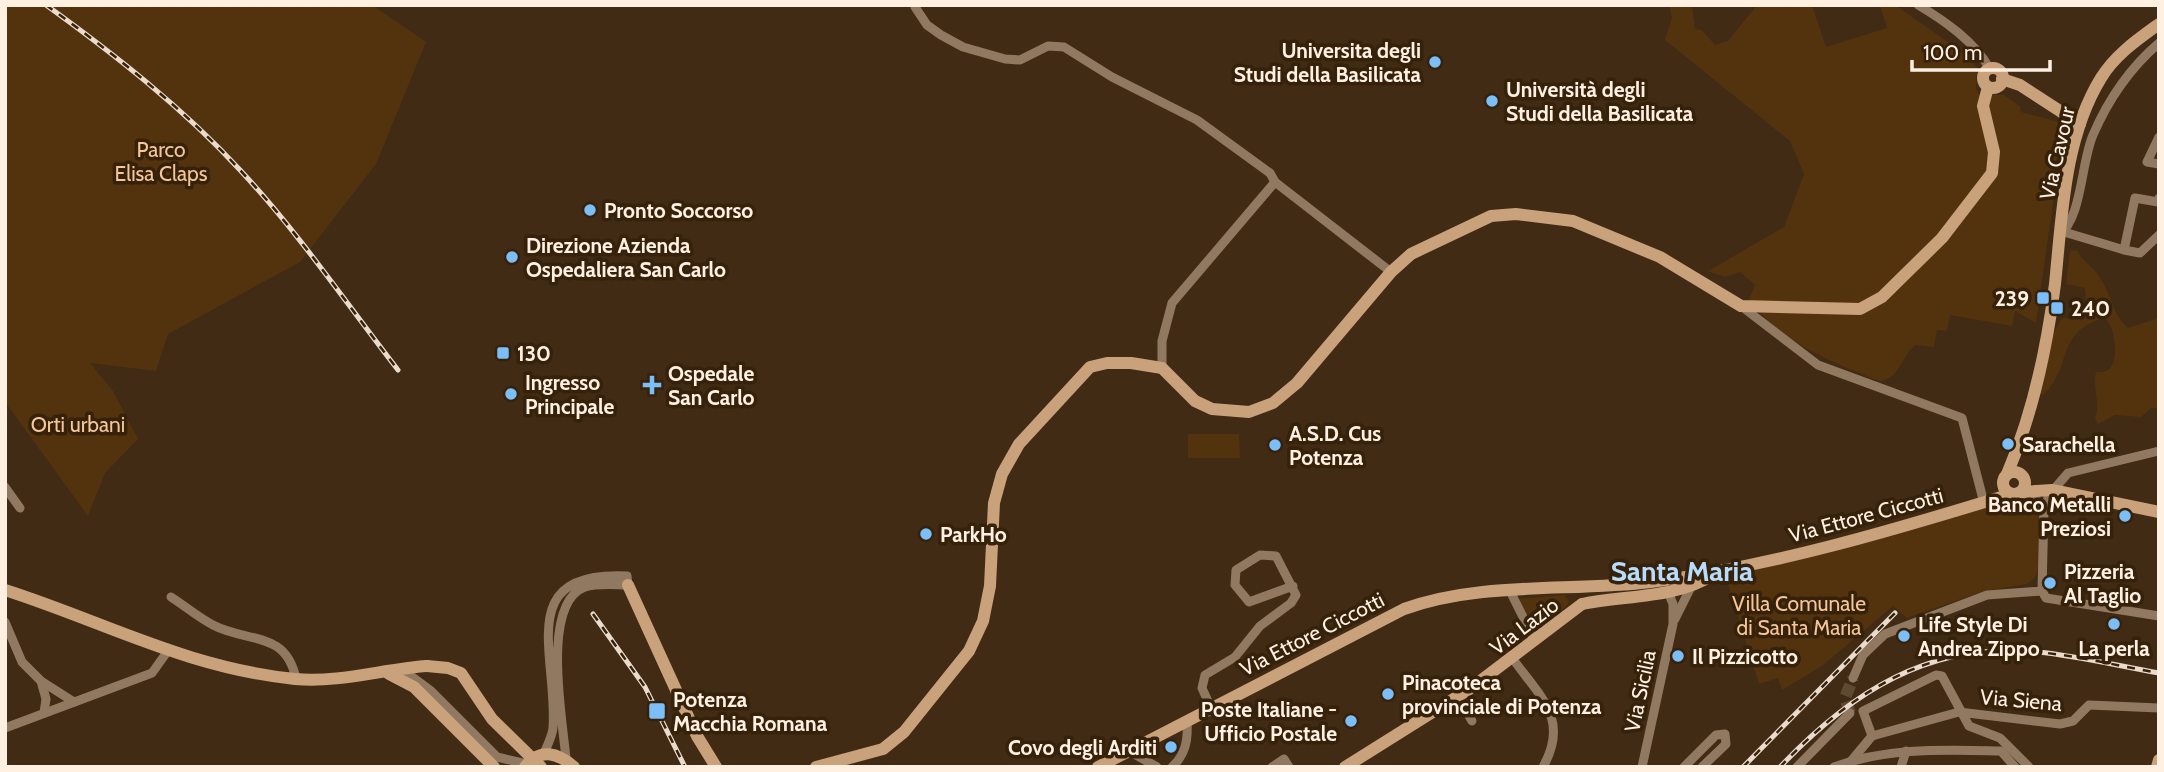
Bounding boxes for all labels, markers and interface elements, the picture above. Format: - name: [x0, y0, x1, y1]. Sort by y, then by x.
- scale bar: [1912, 28, 2050, 72]
- place label: Universita degli Studi della Basilicata: [1234, 38, 1422, 87]
- text: 100 m: [1923, 40, 1982, 65]
- marker: Universita degli Studi della Basilicata: [1427, 54, 1443, 70]
- place label: Università degli Studi della Basilicata: [1506, 77, 1694, 126]
- marker: Università degli Studi della Basilicata: [1484, 93, 1500, 109]
- street label: Via Cavour: [2034, 104, 2080, 202]
- park label: Parco Elisa Claps: [115, 137, 208, 186]
- place label: Pronto Soccorso: [604, 198, 753, 223]
- marker: Pronto Soccorso: [582, 202, 598, 218]
- place label: Direzione Azienda Ospedaliera San Carlo: [526, 233, 726, 282]
- marker: Direzione Azienda Ospedaliera San Carlo: [504, 249, 520, 265]
- place label: 239: [1995, 286, 2029, 311]
- marker: 239: [2035, 290, 2051, 306]
- place label: 240: [2071, 296, 2110, 321]
- marker: 240: [2049, 300, 2065, 316]
- place label: 130: [517, 341, 551, 366]
- marker: 130: [495, 345, 511, 361]
- place label: Ospedale San Carlo: [668, 361, 755, 410]
- place label: Ingresso Principale: [525, 370, 614, 419]
- marker: Ospedale San Carlo: [642, 375, 662, 395]
- marker: Ingresso Principale: [503, 386, 519, 402]
- park label: Orti urbani: [31, 412, 125, 437]
- place label: A.S.D. Cus Potenza: [1289, 421, 1381, 470]
- place label: Sarachella: [2022, 432, 2116, 457]
- marker: Sarachella: [2000, 436, 2016, 452]
- marker: A.S.D. Cus Potenza: [1267, 437, 1283, 453]
- street label: Via Ettore Ciccotti: [1786, 482, 1946, 548]
- place label: Banco Metalli Preziosi: [1988, 492, 2111, 541]
- marker: Banco Metalli Preziosi: [2117, 508, 2133, 524]
- place label: ParkHo: [940, 522, 1007, 547]
- marker: ParkHo: [918, 526, 934, 542]
- district label: Santa Maria: [1611, 554, 1753, 588]
- place label: Pizzeria Al Taglio: [2064, 559, 2141, 608]
- marker: Pizzeria Al Taglio: [2042, 575, 2058, 591]
- street label: Via Ettore Ciccotti: [1236, 587, 1388, 681]
- park label: Villa Comunale di Santa Maria: [1732, 591, 1866, 640]
- street label: Via Lazio: [1485, 592, 1563, 660]
- place label: Life Style Di Andrea Zippo: [1918, 612, 2040, 661]
- marker: La perla: [2106, 616, 2122, 632]
- marker: Life Style Di Andrea Zippo: [1896, 628, 1912, 644]
- place label: La perla: [2078, 636, 2150, 661]
- place label: Il Pizzicotto: [1692, 644, 1798, 669]
- street label: Via Sicilia: [1619, 648, 1661, 734]
- marker: Il Pizzicotto: [1670, 648, 1686, 664]
- place label: Pinacoteca provinciale di Potenza: [1402, 670, 1602, 719]
- street label: Via Siena: [1979, 684, 2063, 716]
- marker: Pinacoteca provinciale di Potenza: [1380, 686, 1396, 702]
- place label: Potenza Macchia Romana: [673, 687, 828, 736]
- place label: Poste Italiane - Ufficio Postale: [1201, 697, 1337, 746]
- marker: Potenza Macchia Romana: [647, 701, 667, 721]
- marker: Poste Italiane - Ufficio Postale: [1343, 713, 1359, 729]
- place label: Covo degli Arditi: [1008, 735, 1157, 760]
- marker: Covo degli Arditi: [1163, 739, 1179, 755]

